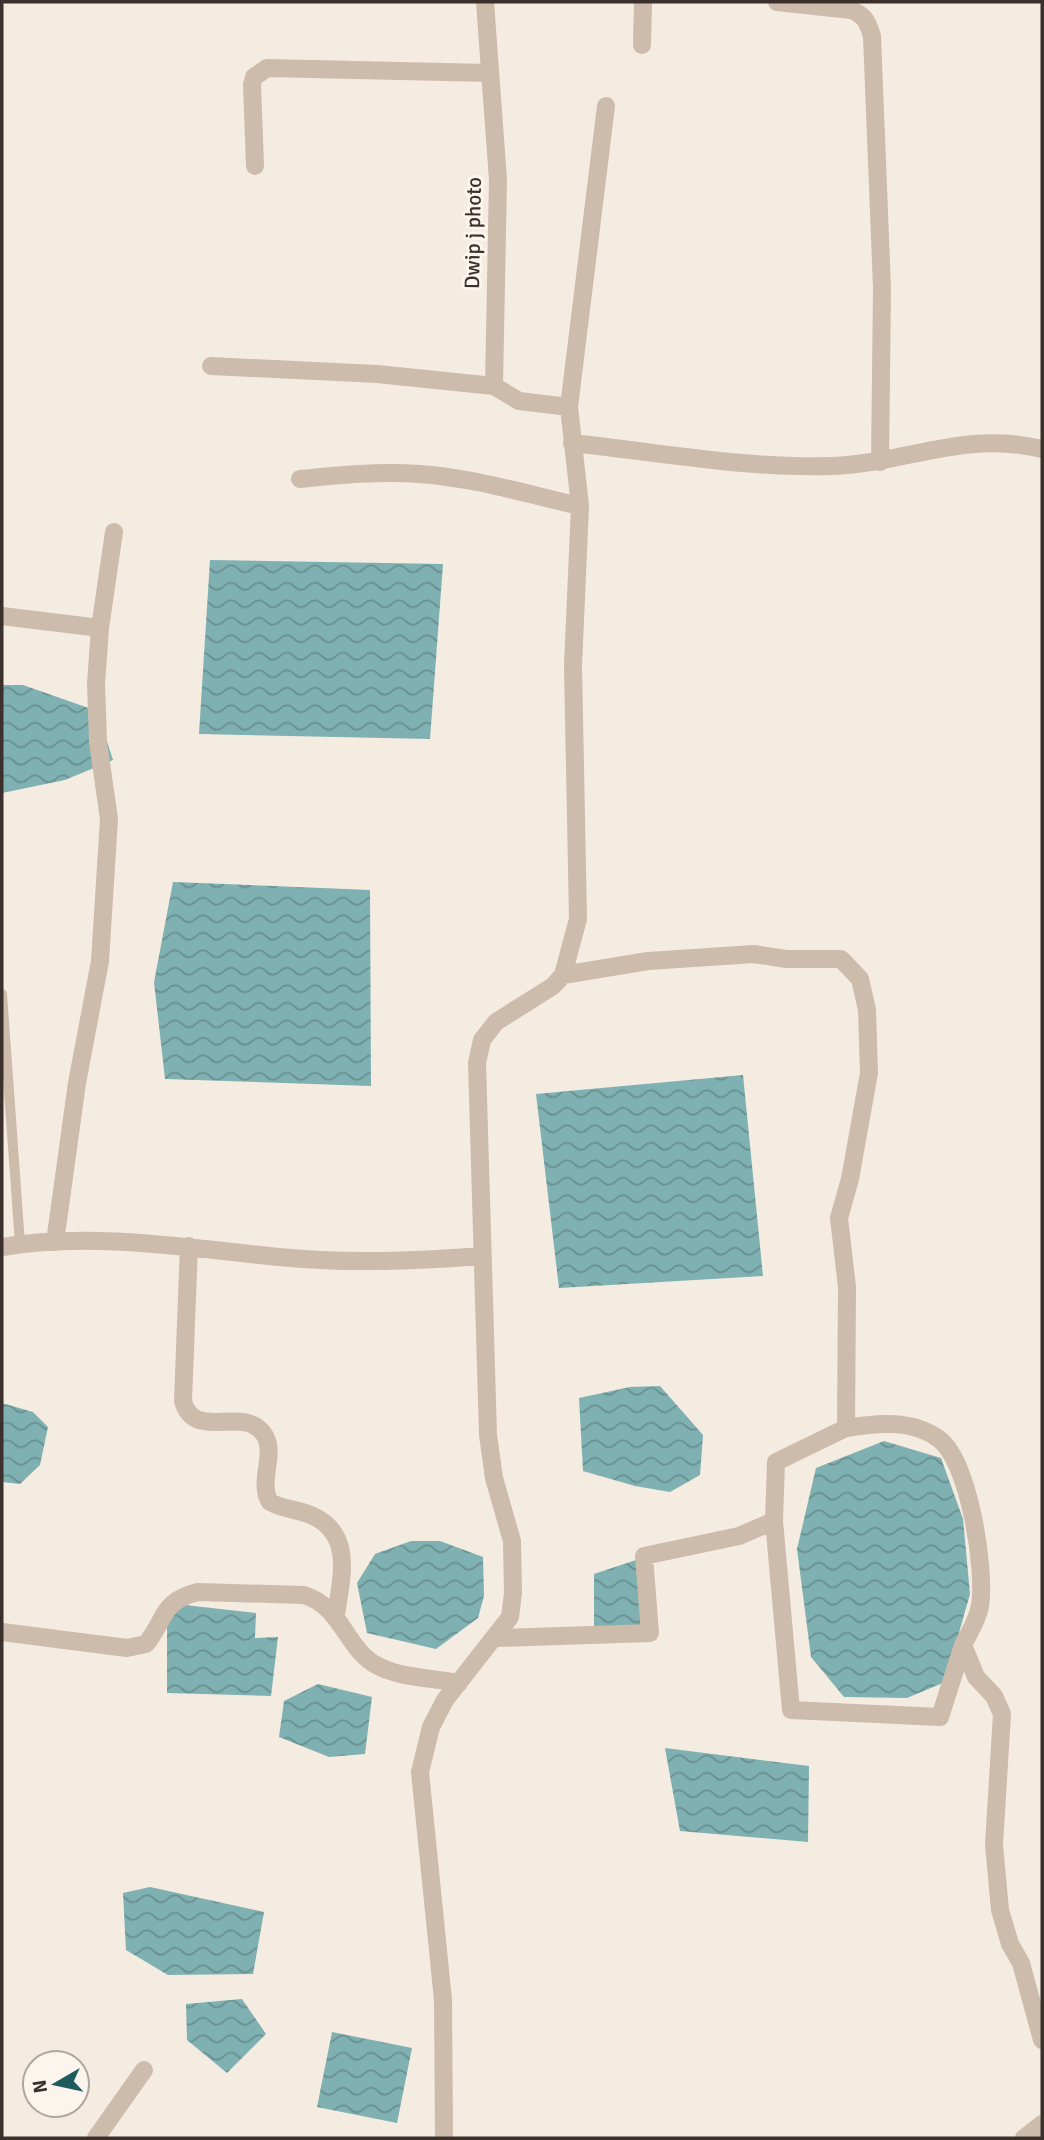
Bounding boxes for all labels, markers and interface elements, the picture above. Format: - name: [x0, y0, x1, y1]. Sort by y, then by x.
- street label: Dwip j photo: [459, 177, 487, 289]
- north arrow: [21, 2049, 91, 2119]
- text: N: [27, 2078, 53, 2095]

